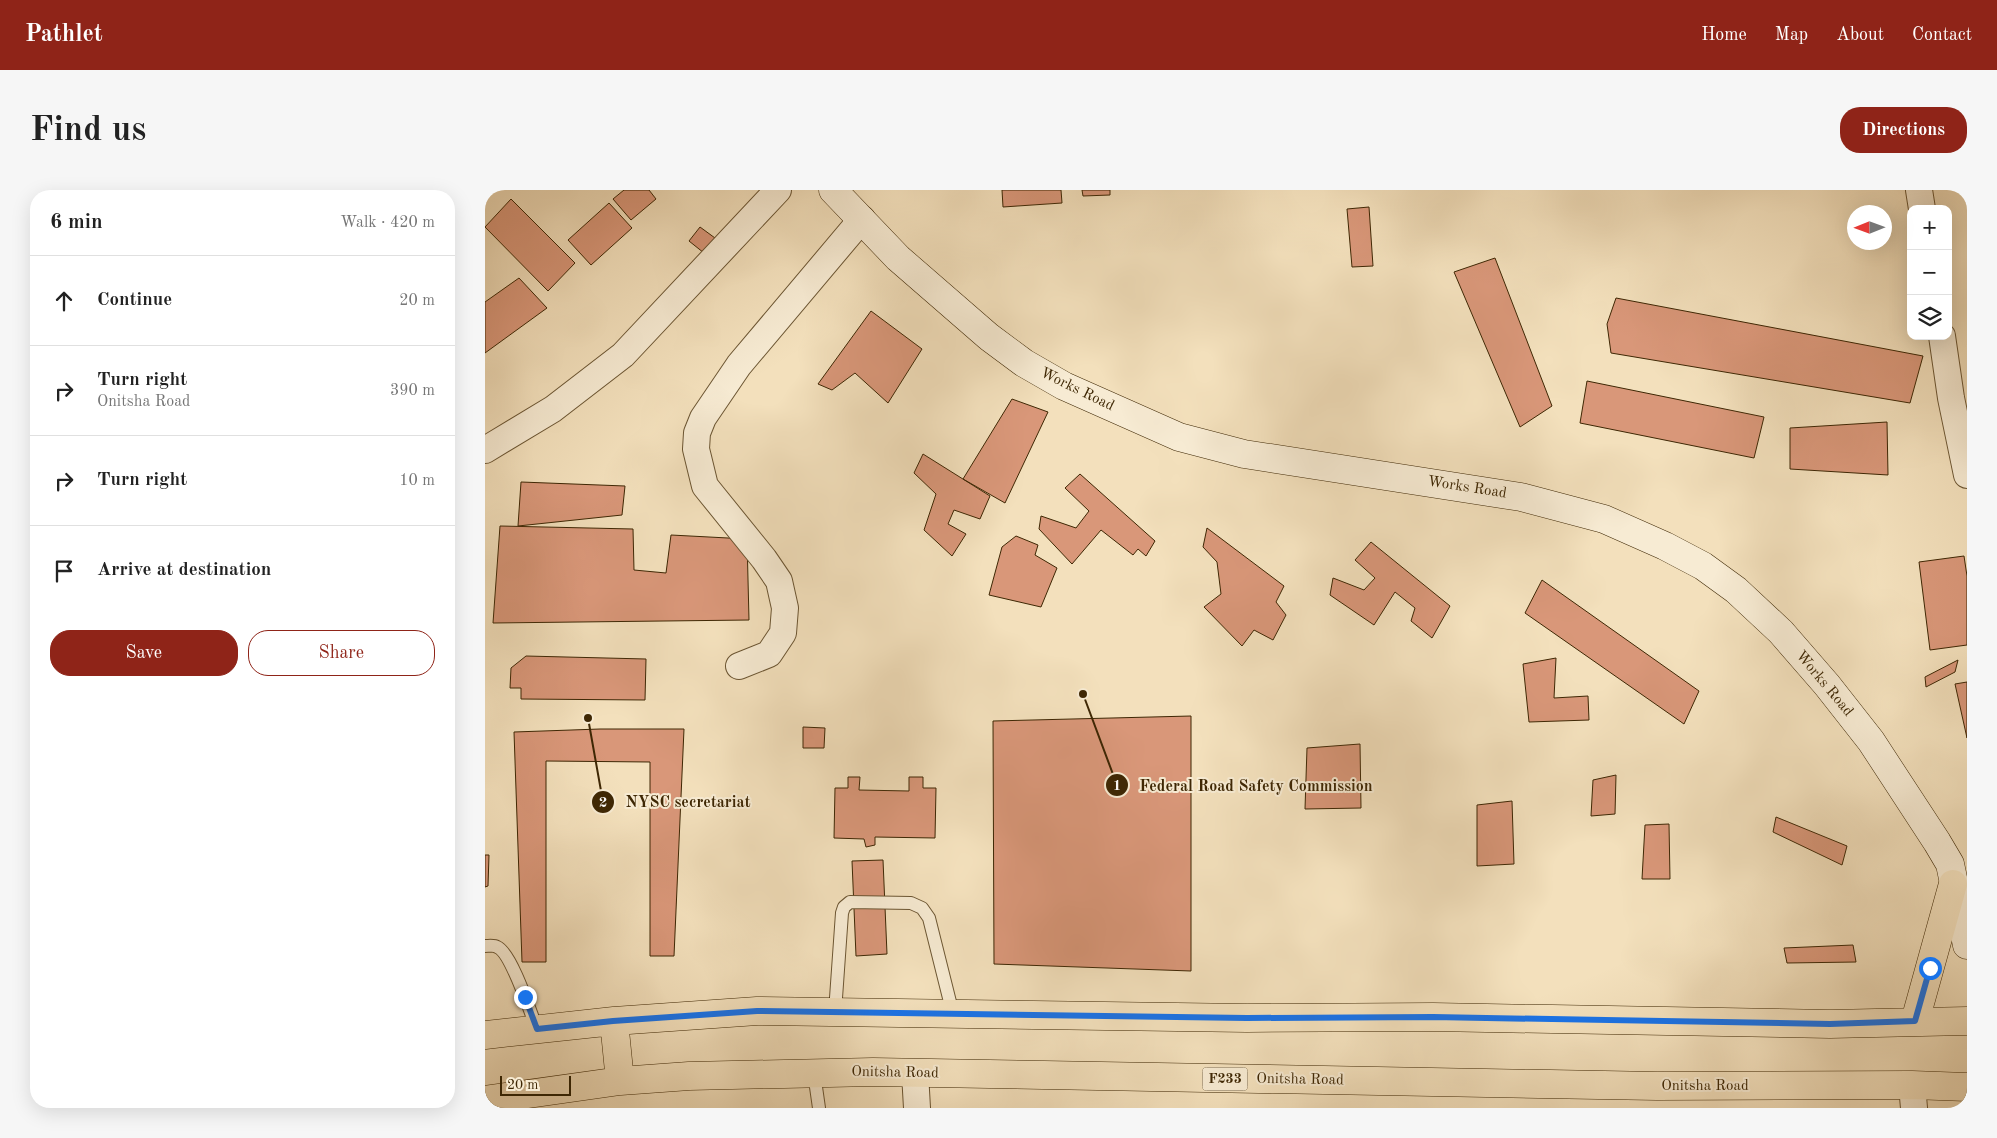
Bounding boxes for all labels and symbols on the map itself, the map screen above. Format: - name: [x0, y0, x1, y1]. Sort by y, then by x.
- north arrow: [1847, 205, 1892, 250]
- street label: Works Road: [1038, 366, 1116, 414]
- street label: Works Road: [1426, 474, 1508, 502]
- street label: Works Road: [1793, 648, 1856, 720]
- callout: Federal Road Safety Commission: [1104, 770, 1383, 801]
- text: 1: [1113, 779, 1121, 794]
- text: Federal Road Safety Commission: [1139, 779, 1373, 795]
- callout: NYSC secretariat: [591, 786, 761, 817]
- text: NYSC secretariat: [626, 795, 751, 811]
- text: 2: [599, 796, 607, 811]
- route start: [1919, 957, 1942, 980]
- route end: [514, 986, 537, 1009]
- street label: Onitsha Road: [851, 1065, 939, 1081]
- road number: F233: [1203, 1068, 1247, 1091]
- street label: Onitsha Road: [1256, 1072, 1344, 1088]
- scale bar: [500, 1073, 571, 1096]
- street label: Onitsha Road: [1661, 1079, 1749, 1094]

